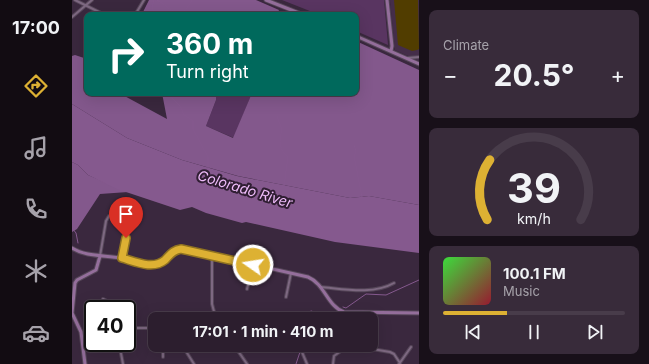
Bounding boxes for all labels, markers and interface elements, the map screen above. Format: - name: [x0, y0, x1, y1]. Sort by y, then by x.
- text: 17:00: [12, 17, 60, 38]
- text: 360 m: [166, 27, 253, 61]
- icon: right: [100, 28, 152, 80]
- text: Climate: [443, 37, 489, 53]
- text: 20.5°: [494, 57, 574, 93]
- text: Turn right: [166, 61, 249, 82]
- text: −: [443, 62, 458, 88]
- text: +: [610, 62, 625, 88]
- icon: directions: [22, 72, 50, 100]
- icon: music: [22, 134, 50, 162]
- text: 39: [507, 163, 561, 213]
- water label: Colorado River: [196, 166, 295, 211]
- icon: phone: [22, 195, 50, 223]
- pin: [109, 197, 143, 238]
- icon: arrive: [115, 203, 137, 225]
- text: km/h: [517, 210, 551, 227]
- position arrow: [232, 244, 274, 286]
- icon: climate: [22, 257, 50, 285]
- text: 100.1 FM: [503, 264, 566, 283]
- text: Music: [503, 283, 540, 299]
- speed limit sign: 40: [84, 300, 136, 352]
- icon: car: [22, 319, 50, 347]
- icon: previous: [462, 321, 484, 343]
- icon: pause: [523, 321, 545, 343]
- icon: next: [584, 321, 606, 343]
- text: 17:01 · 1 min · 410 m: [192, 322, 334, 341]

